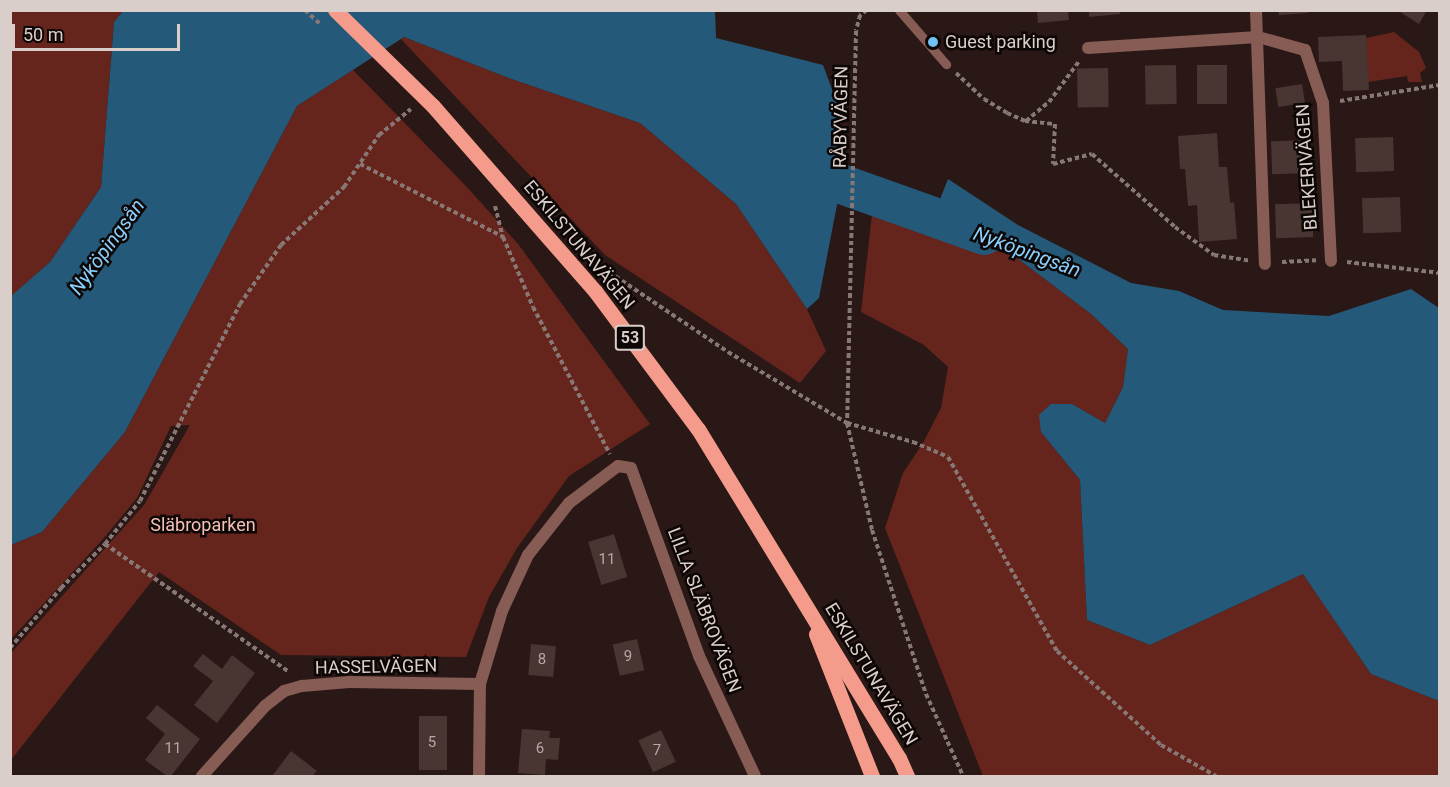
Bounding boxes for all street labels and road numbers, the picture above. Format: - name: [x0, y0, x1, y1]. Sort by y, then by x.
- street label: RÅBYVÄGEN: [829, 66, 853, 168]
- street label: BLEKERIVÄGEN: [1292, 103, 1322, 231]
- street label: ESKILSTUNAVÄGEN: [519, 176, 639, 314]
- road number: 53: [614, 325, 646, 351]
- street label: LILLA SLÄBROVÄGEN: [663, 524, 745, 696]
- street label: ESKILSTUNAVÄGEN: [820, 599, 922, 749]
- street label: HASSELVÄGEN: [315, 655, 437, 679]

